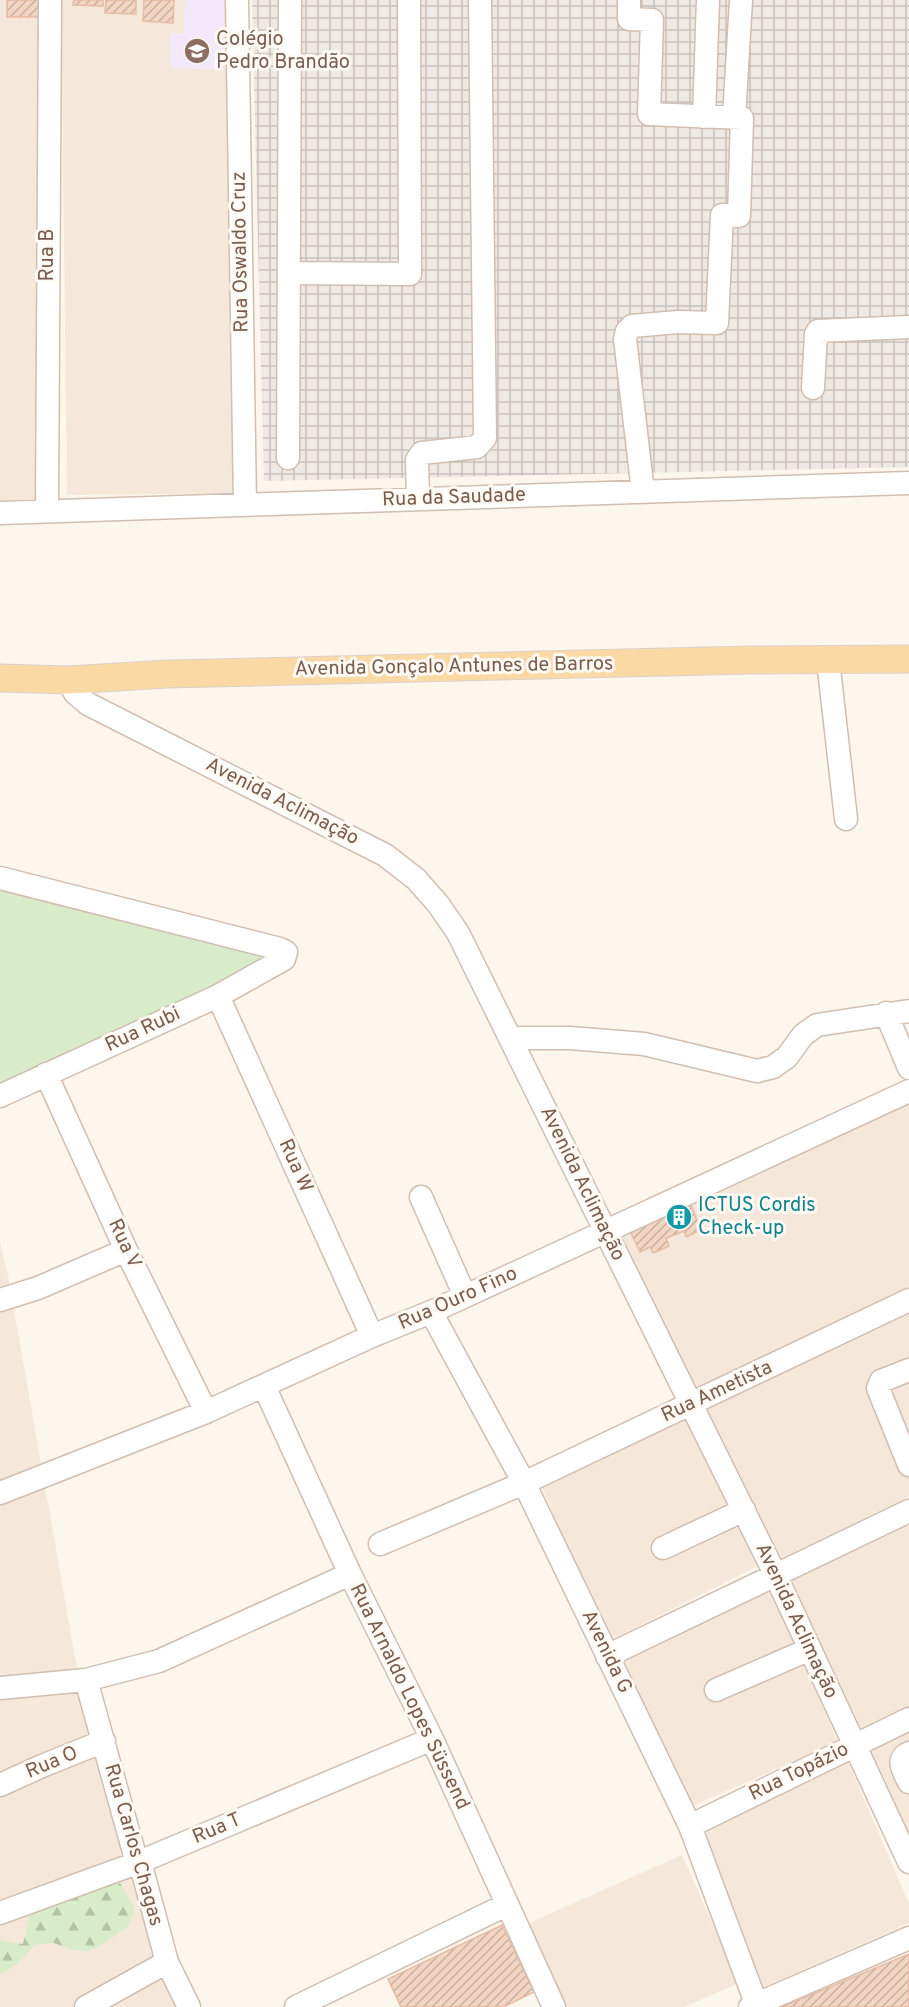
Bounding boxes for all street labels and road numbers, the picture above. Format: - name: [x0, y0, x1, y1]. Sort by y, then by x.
- street label: Rua Oswaldo Cruz: [227, 171, 255, 333]
- street label: Rua B: [35, 229, 61, 281]
- street label: Rua da Saudade: [382, 482, 526, 514]
- street label: Avenida Gonçalo Antunes de Barros: [294, 651, 614, 683]
- street label: Avenida Aclimação: [201, 752, 363, 852]
- street label: Rua Rubi: [101, 1001, 185, 1059]
- street label: Avenida Aclimação: [533, 1102, 631, 1266]
- street label: Rua W: [272, 1135, 318, 1197]
- street label: Rua V: [101, 1215, 147, 1273]
- street label: Rua Ouro Fino: [394, 1261, 522, 1337]
- street label: Rua Ametista: [657, 1355, 777, 1429]
- street label: Avenida Aclimação: [749, 1539, 843, 1703]
- street label: Rua Arnaldo Lopes Süssend: [343, 1580, 475, 1814]
- street label: Avenida G: [575, 1606, 637, 1698]
- street label: Rua Topázio: [745, 1737, 853, 1807]
- street label: Rua O: [22, 1740, 82, 1786]
- street label: Rua Carlos Chagas: [97, 1761, 169, 1929]
- street label: Rua T: [189, 1807, 245, 1851]

